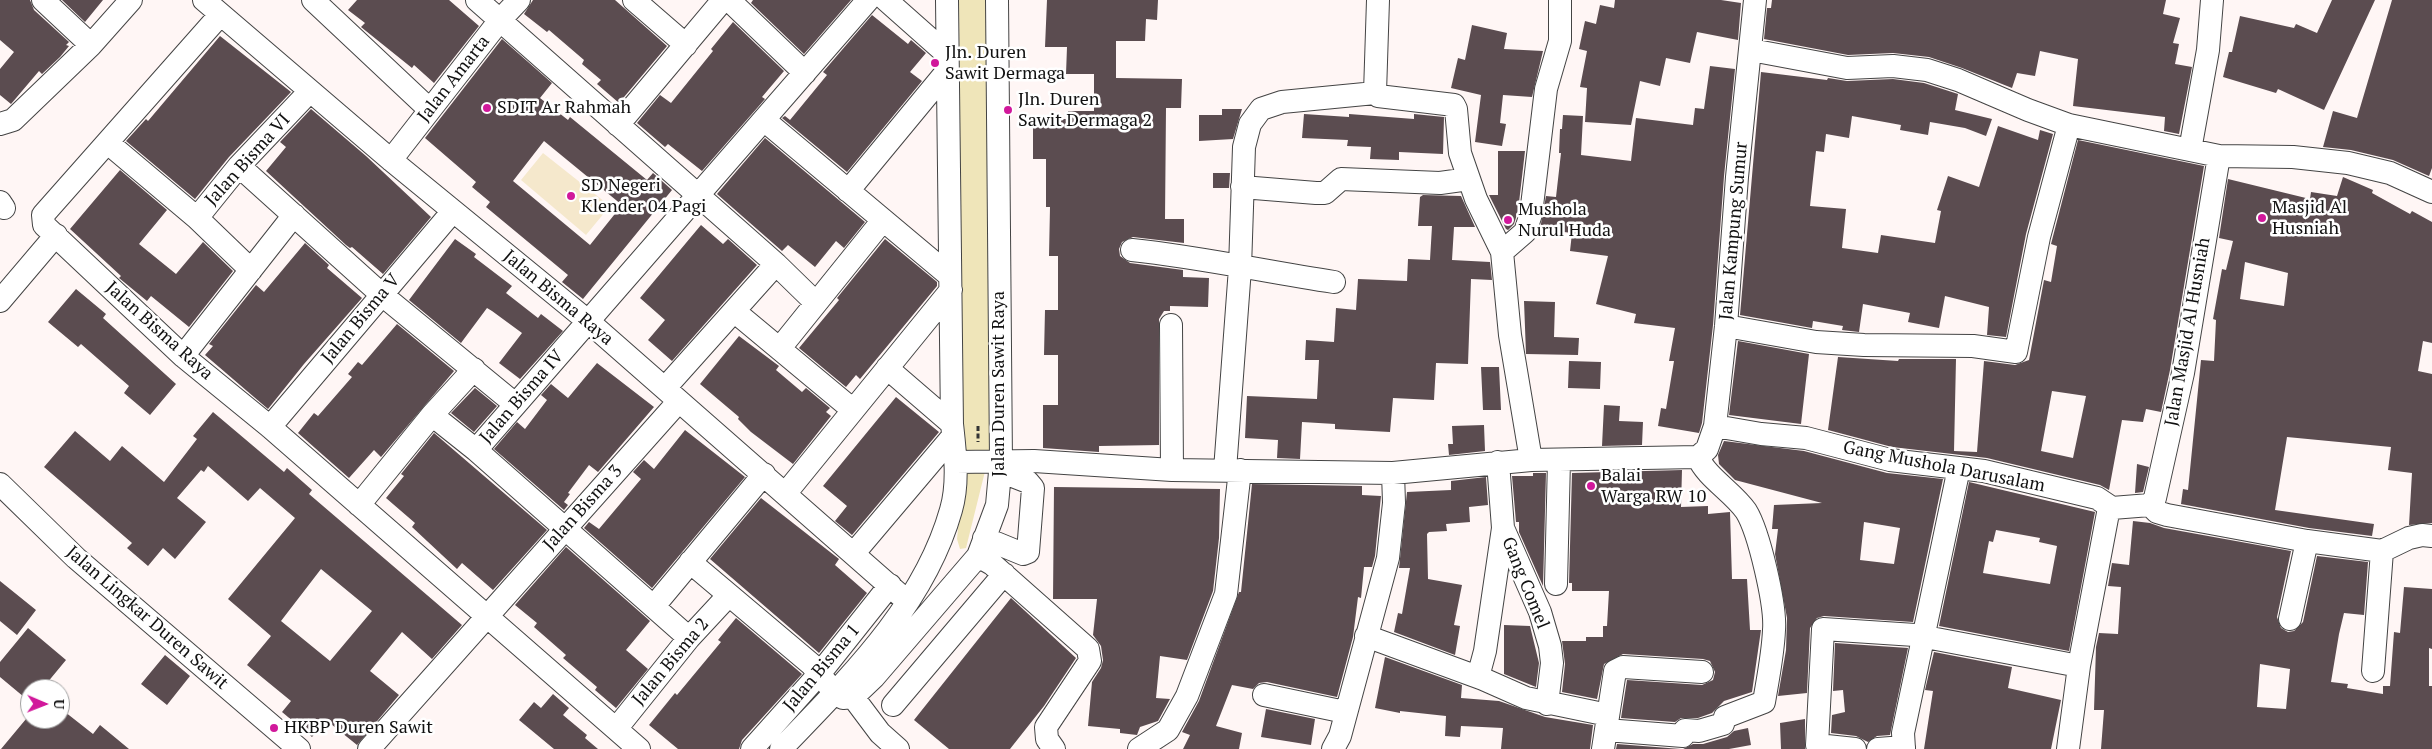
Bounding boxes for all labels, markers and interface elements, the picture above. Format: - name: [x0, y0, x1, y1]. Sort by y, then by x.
- street label: Jalan Amarta: [413, 31, 495, 127]
- place label: Jln. Duren Sawit Dermaga: [945, 42, 1065, 84]
- marker: Jln. Duren Sawit Dermaga: [929, 57, 941, 69]
- place label: Jln. Duren Sawit Dermaga 2: [1018, 89, 1152, 132]
- place label: SDIT Ar Rahmah: [497, 97, 631, 119]
- marker: SDIT Ar Rahmah: [481, 102, 493, 114]
- marker: Jln. Duren Sawit Dermaga 2: [1002, 104, 1014, 116]
- street label: Jalan Bisma VI: [201, 109, 295, 211]
- street label: Jalan Kampung Sumur: [1715, 141, 1753, 321]
- place label: SD Negeri Klender 04 Pagi: [581, 175, 706, 218]
- marker: SD Negeri Klender 04 Pagi: [565, 190, 577, 202]
- place label: Masjid Al Husniah: [2272, 197, 2347, 240]
- place label: Mushola Nurul Huda: [1518, 199, 1611, 242]
- marker: Masjid Al Husniah: [2256, 212, 2268, 224]
- marker: Mushola Nurul Huda: [1502, 214, 1514, 226]
- street label: Jalan Masjid Al Husniah: [2161, 236, 2215, 428]
- street label: Jalan Bisma Raya: [499, 246, 617, 350]
- street label: Jalan Bisma V: [317, 270, 405, 368]
- street label: Jalan Bisma Raya: [101, 277, 217, 385]
- street label: Jalan Duren Sawit Raya: [988, 291, 1010, 477]
- street label: Jalan Bisma IV: [476, 346, 568, 448]
- street label: Gang Mushola Darusalam: [1841, 437, 2047, 497]
- street label: Jalan Bisma 3: [539, 461, 627, 555]
- place label: Balai Warga RW 10: [1601, 465, 1706, 508]
- marker: Balai Warga RW 10: [1585, 480, 1597, 492]
- street label: Gang Comel: [1497, 534, 1553, 632]
- street label: Jalan Lingkar Duren Sawit: [61, 542, 233, 694]
- street label: Jalan Bisma 2: [628, 614, 714, 710]
- street label: Jalan Bisma 1: [779, 620, 865, 716]
- north arrow: [20, 679, 70, 729]
- text: U: [50, 699, 69, 709]
- place label: HKBP Duren Sawit: [284, 717, 433, 739]
- marker: HKBP Duren Sawit: [268, 722, 280, 734]

